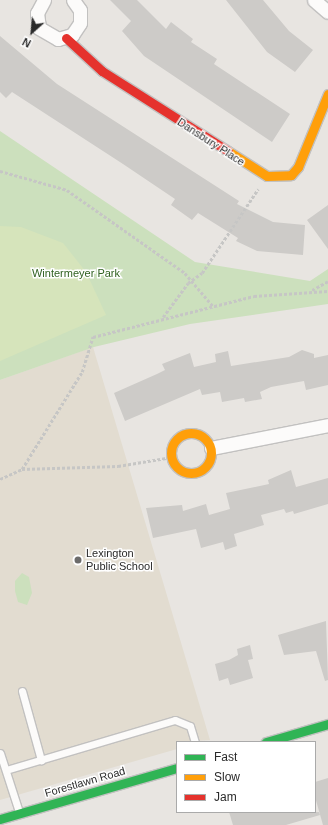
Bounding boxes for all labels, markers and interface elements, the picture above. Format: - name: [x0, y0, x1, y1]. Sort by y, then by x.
- north arrow: [12, 12, 52, 52]
- text: N: [20, 36, 33, 50]
- street label: Dansbury Place: [175, 115, 247, 169]
- park label: Wintermeyer Park: [32, 266, 120, 280]
- place label: Lexington Public School: [86, 547, 153, 573]
- marker: Lexington Public School: [73, 555, 83, 565]
- legend: [176, 741, 316, 813]
- text: Fast: [214, 750, 237, 764]
- street label: Forestlawn Road: [43, 764, 127, 800]
- text: Slow: [214, 770, 240, 784]
- text: Jam: [214, 790, 237, 804]

